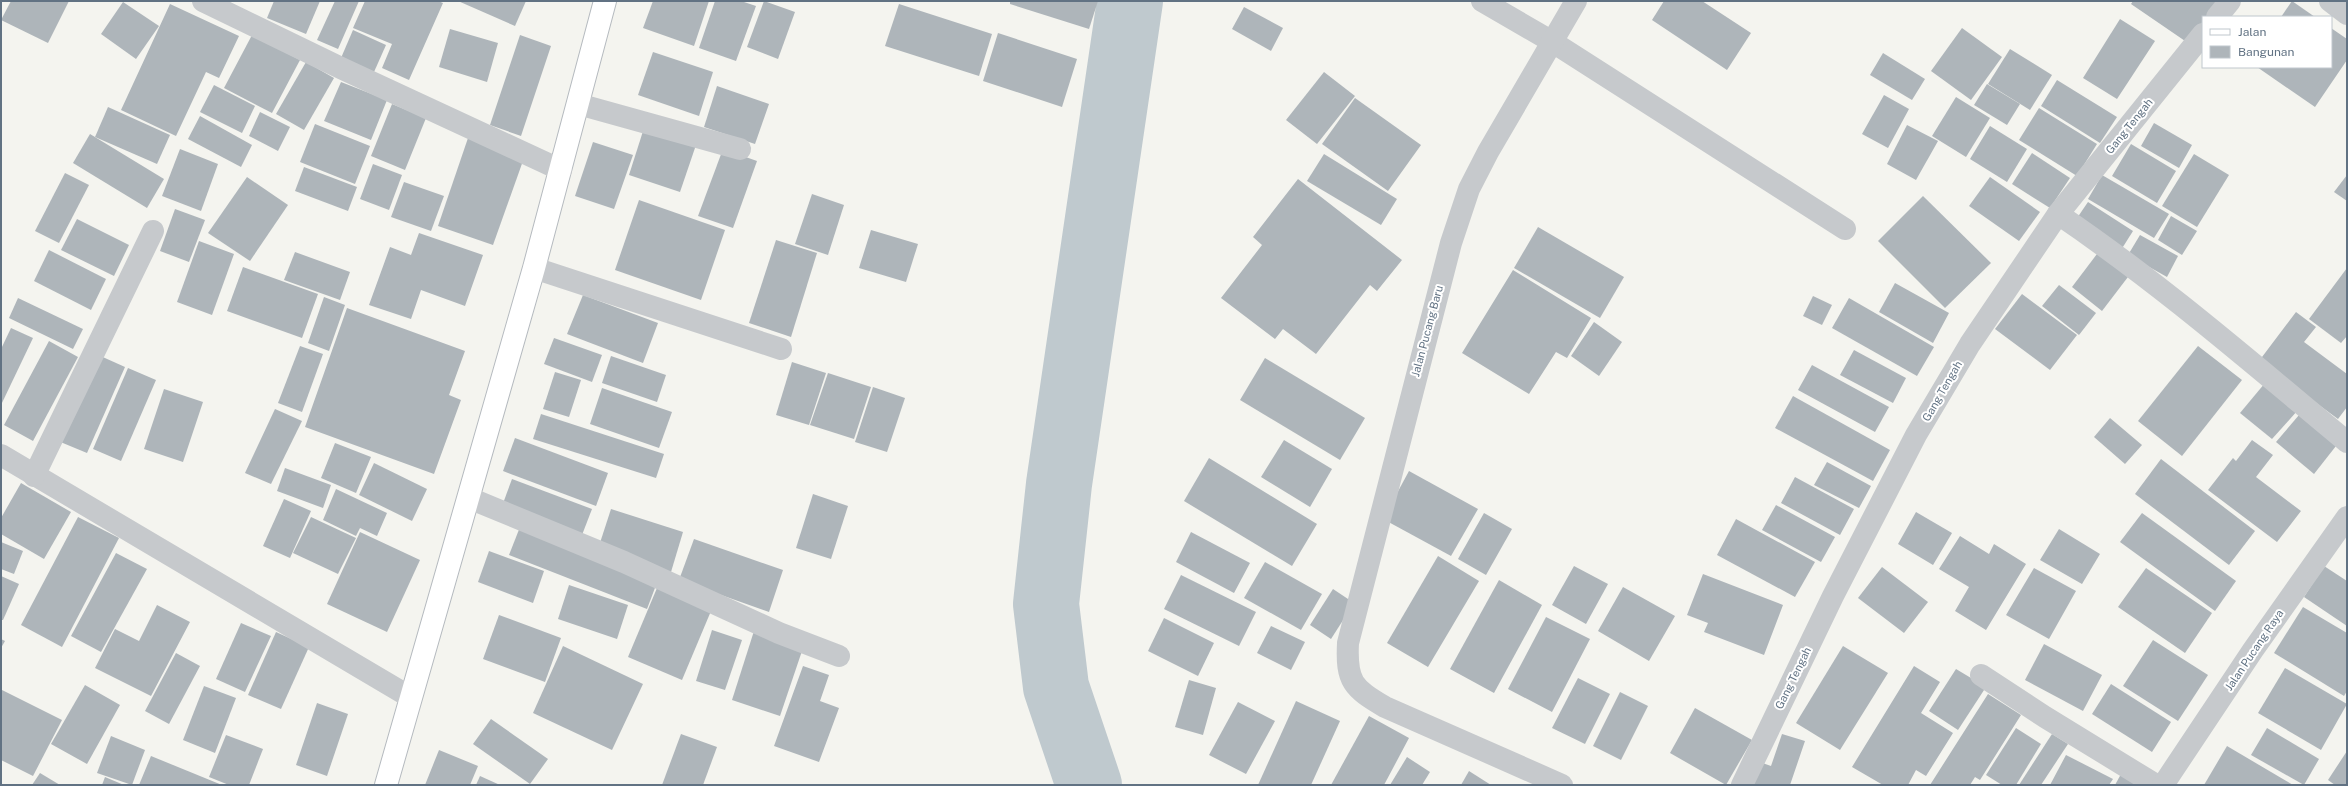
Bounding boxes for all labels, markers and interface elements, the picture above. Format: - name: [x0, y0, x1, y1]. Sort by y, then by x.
- legend: [2202, 16, 2332, 68]
- text: Jalan: [2238, 25, 2267, 39]
- text: Bangunan: [2238, 45, 2294, 59]
- street label: Gang Tengah: [2103, 96, 2155, 156]
- street label: Jalan Pucang Baru: [1409, 284, 1445, 378]
- street label: Gang Tengah: [1920, 359, 1964, 423]
- street label: Jalan Pucang Raya: [2222, 607, 2286, 693]
- street label: Gang Tengah: [1773, 645, 1813, 711]

